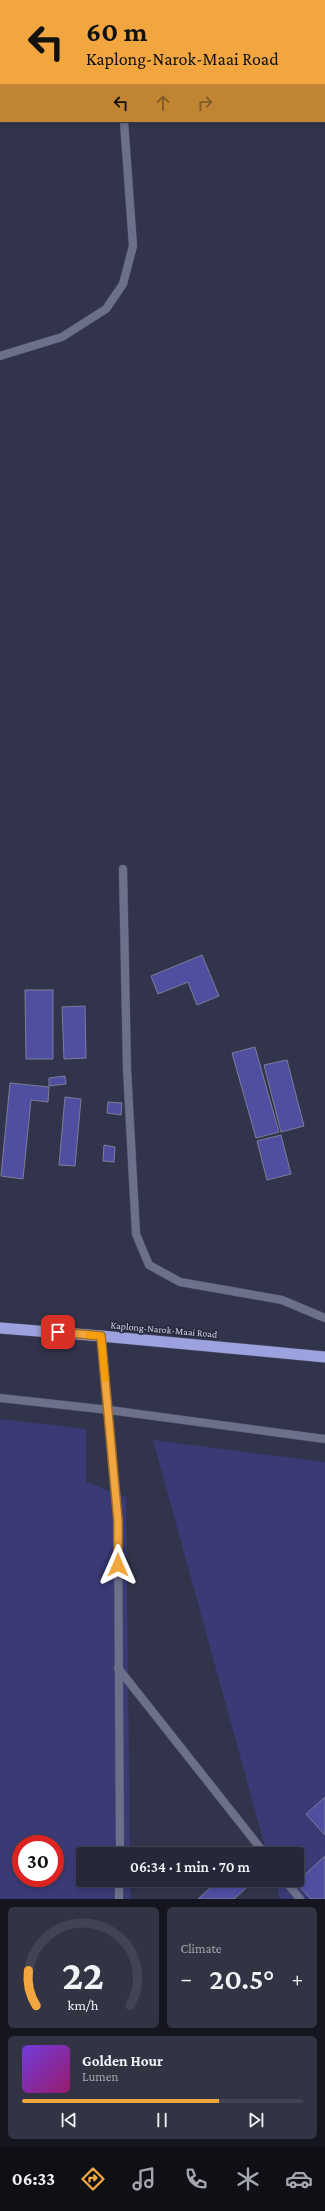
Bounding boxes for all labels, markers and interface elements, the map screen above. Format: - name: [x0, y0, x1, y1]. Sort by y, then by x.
- icon: left: [20, 16, 72, 68]
- text: 60 m: [86, 16, 147, 47]
- text: Kaplong-Narok-Maai Road: [86, 49, 279, 69]
- icon: left: [110, 92, 132, 114]
- icon: ahead: [152, 92, 174, 114]
- icon: right: [194, 92, 216, 114]
- pin: [41, 1315, 75, 1349]
- street label: Kaplong-Narok-Maai Road: [110, 1319, 218, 1340]
- icon: arrive: [47, 1321, 69, 1343]
- position arrow: [97, 1544, 139, 1586]
- speed limit sign: 30: [12, 1835, 64, 1887]
- text: 06:34 · 1 min · 70 m: [130, 1859, 250, 1875]
- text: Climate: [181, 1941, 221, 1956]
- text: 22: [62, 1951, 104, 1997]
- text: 20.5°: [209, 1962, 274, 1995]
- text: −: [181, 1966, 192, 1991]
- text: +: [291, 1966, 303, 1991]
- text: km/h: [68, 1996, 99, 2012]
- text: Golden Hour: [82, 2053, 163, 2069]
- text: Lumen: [82, 2069, 118, 2084]
- icon: previous: [58, 2109, 80, 2131]
- icon: pause: [151, 2109, 173, 2131]
- icon: next: [245, 2109, 267, 2131]
- icon: directions: [79, 2165, 107, 2193]
- icon: music: [130, 2165, 158, 2193]
- icon: phone: [182, 2165, 210, 2193]
- icon: climate: [234, 2165, 262, 2193]
- icon: car: [285, 2165, 313, 2193]
- text: 06:33: [12, 2169, 55, 2189]

